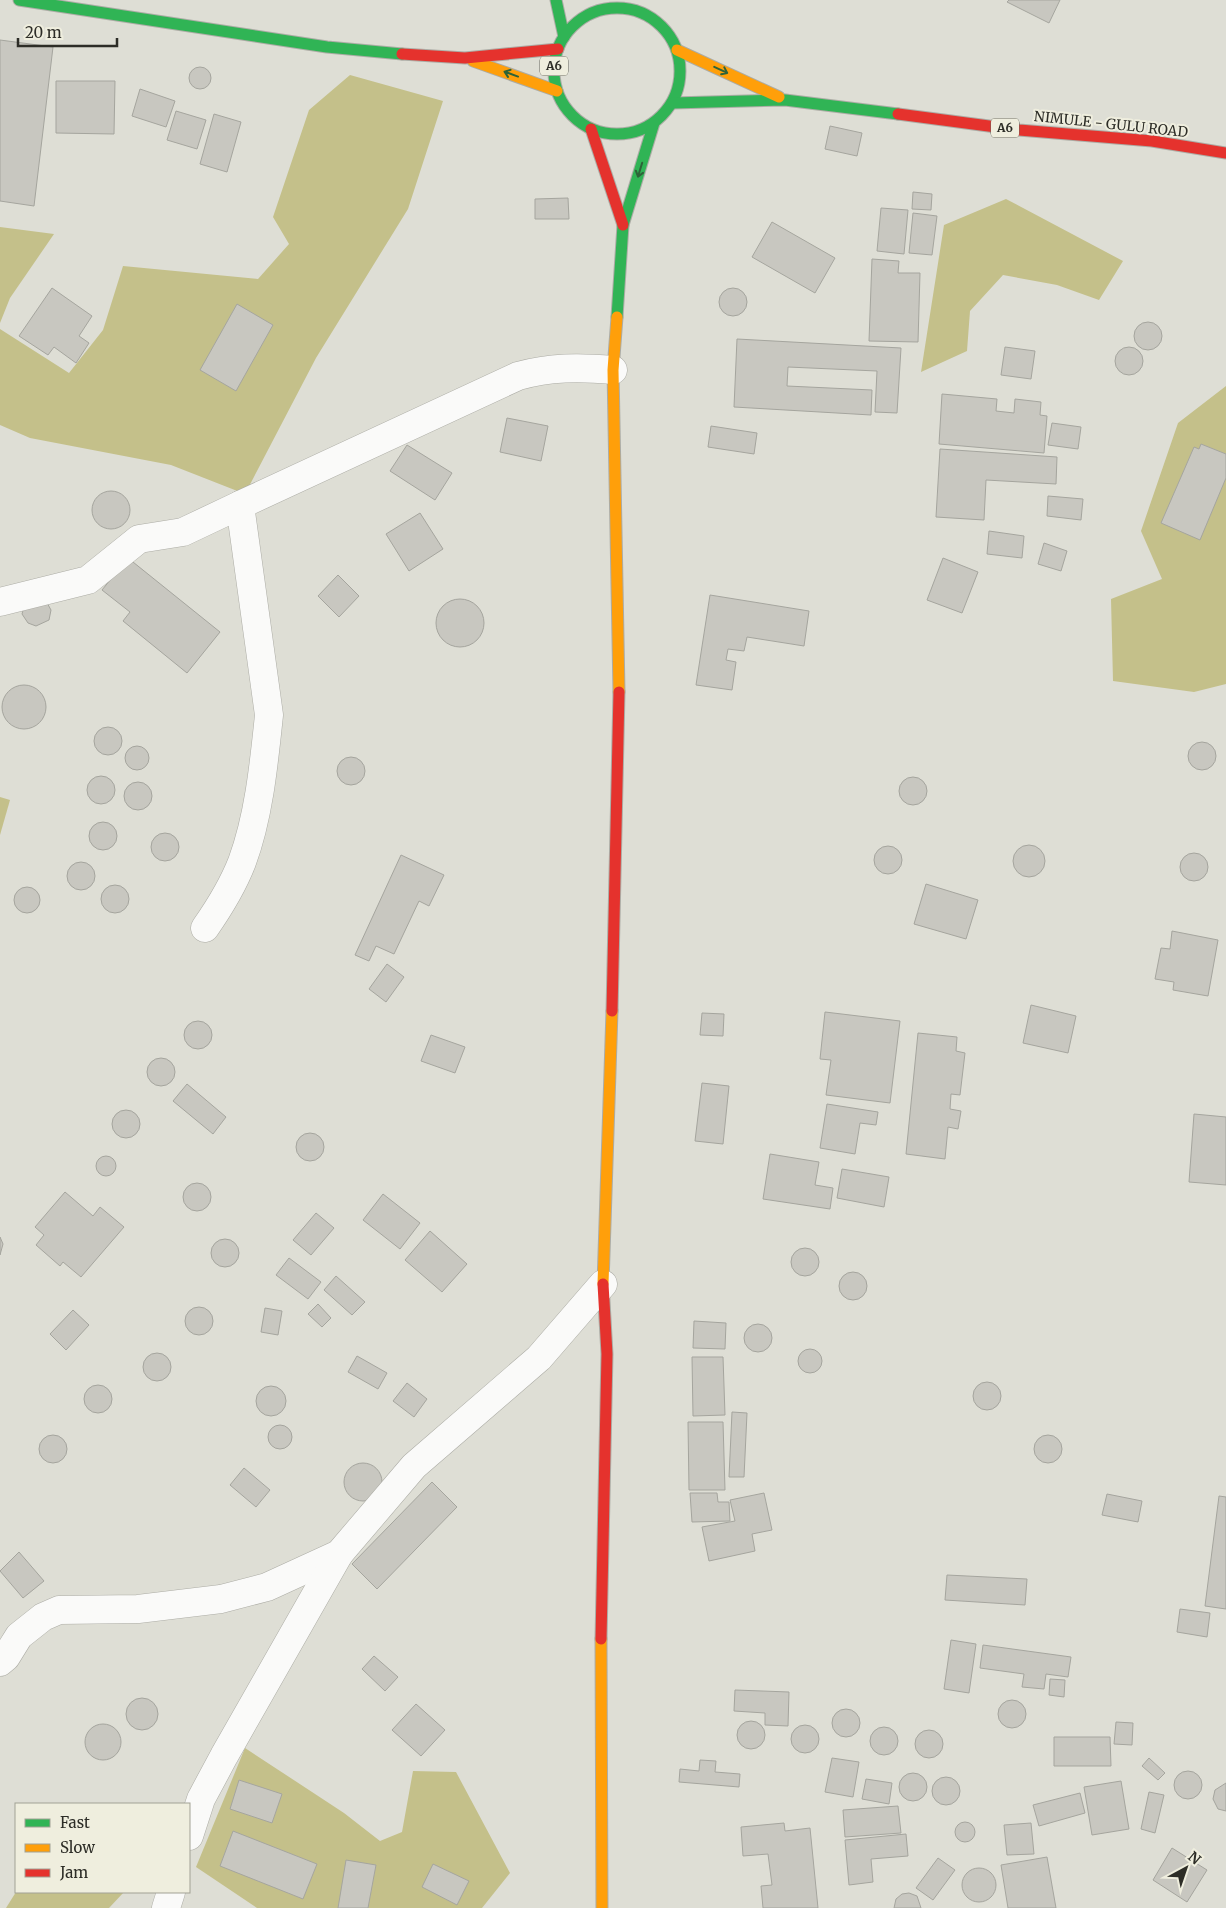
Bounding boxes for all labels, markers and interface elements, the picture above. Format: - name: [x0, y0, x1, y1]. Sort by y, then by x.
- scale bar: [18, 15, 116, 47]
- text: 20 m: [25, 23, 62, 42]
- road number: A6: [540, 56, 568, 76]
- one-way arrow: [713, 66, 728, 75]
- one-way arrow: [504, 69, 519, 78]
- street label: NIMULE - GULU ROAD: [1033, 107, 1189, 141]
- road number: A6: [991, 119, 1019, 138]
- one-way arrow: [635, 162, 644, 177]
- legend: [15, 1803, 190, 1893]
- text: Fast: [60, 1813, 90, 1832]
- text: Slow: [60, 1838, 95, 1857]
- north arrow: [1161, 1843, 1211, 1893]
- text: N: [1184, 1848, 1204, 1868]
- text: Jam: [59, 1863, 88, 1882]

